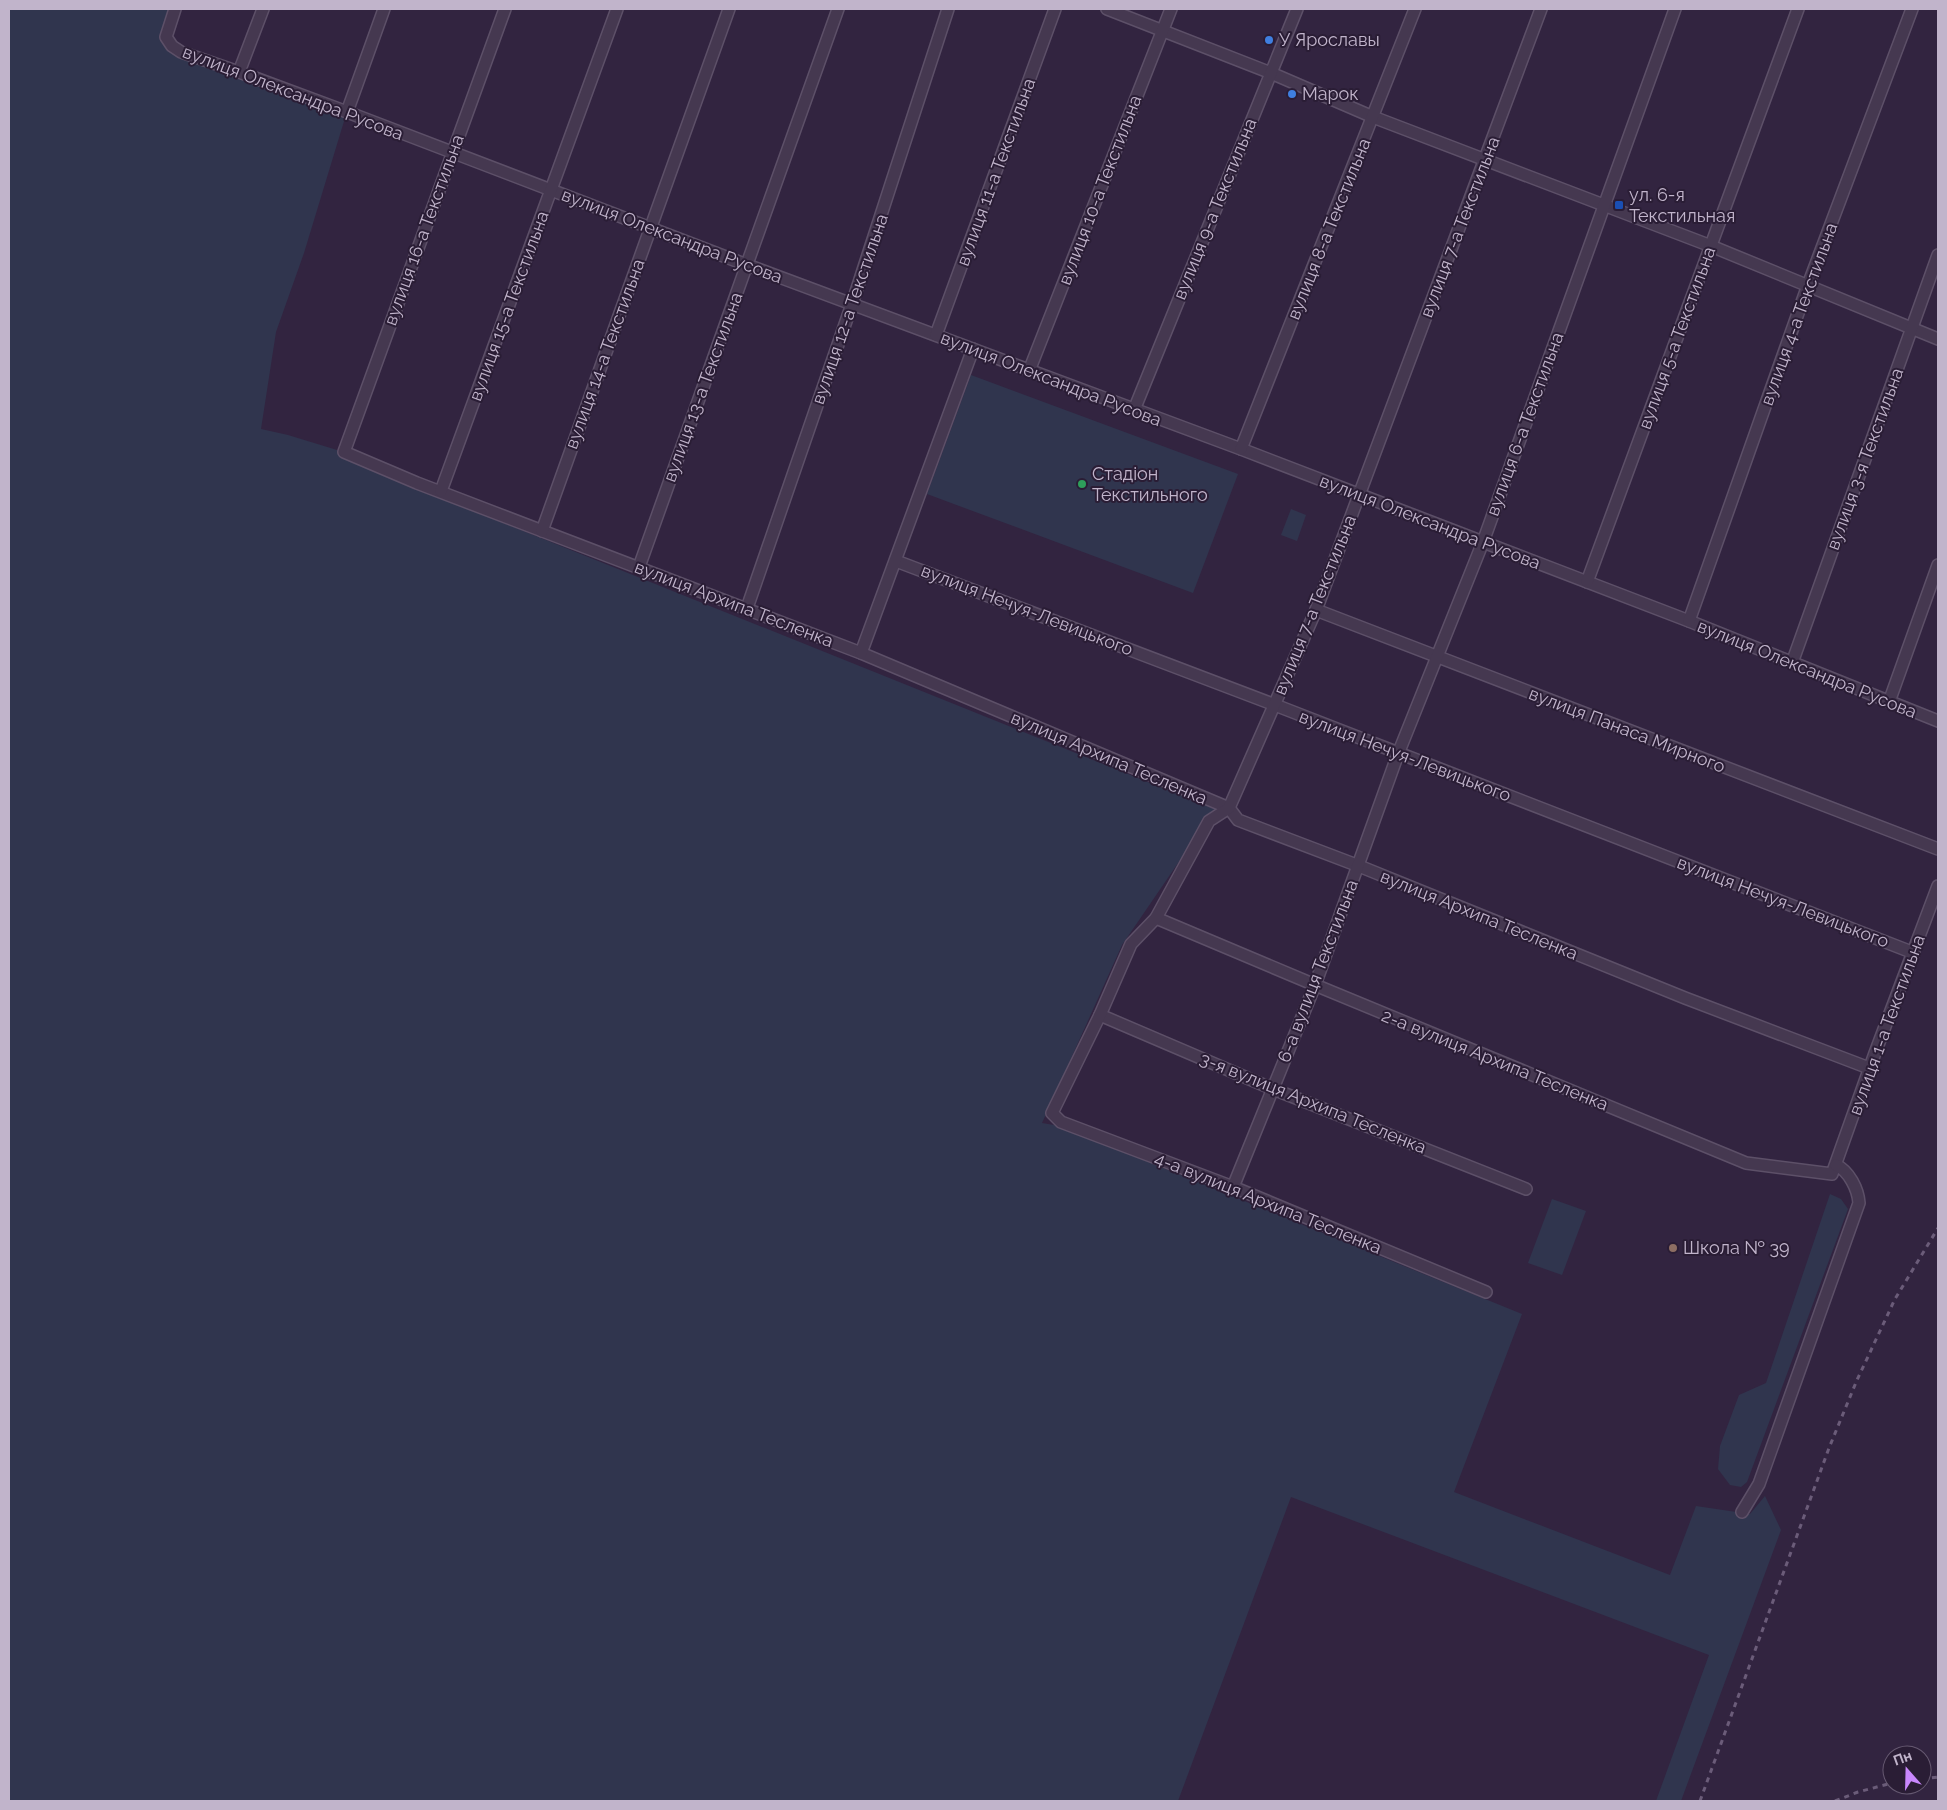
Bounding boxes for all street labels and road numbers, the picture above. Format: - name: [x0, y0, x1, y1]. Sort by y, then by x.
- street label: вулиця Олександра Русова: [180, 41, 406, 144]
- street label: вулиця 11-а Текстильна: [952, 75, 1039, 269]
- street label: вулиця 10-а Текстильна: [1054, 92, 1145, 288]
- street label: вулиця 9-а Текстильна: [1169, 115, 1261, 302]
- street label: вулиця 16-а Текстильна: [379, 132, 468, 328]
- street label: вулиця 7-а Текстильна: [1415, 133, 1504, 320]
- street label: вулиця 8-а Текстильна: [1283, 135, 1375, 323]
- street label: вулиця Олександра Русова: [559, 184, 785, 287]
- street label: вулиця 15-а Текстильна: [464, 208, 553, 404]
- street label: вулиця 12-а Текстильна: [807, 211, 892, 407]
- street label: вулиця 4-а Текстильна: [1756, 220, 1841, 408]
- street label: вулиця 5-а Текстильна: [1634, 244, 1719, 432]
- street label: вулиця 14-а Текстильна: [560, 256, 649, 452]
- street label: вулиця 13-а Текстильна: [658, 289, 747, 485]
- street label: вулиця Олександра Русова: [938, 327, 1164, 430]
- street label: вулиця 6-а Текстильна: [1482, 329, 1568, 519]
- street label: вулиця 3-я Текстильна: [1822, 365, 1907, 553]
- street label: вулиця Олександра Русова: [1317, 470, 1543, 573]
- street label: вулиця 7-а Текстильна: [1269, 512, 1360, 698]
- street label: вулиця Архипа Тесленка: [632, 556, 836, 651]
- street label: вулиця Нечуя-Левицького: [918, 559, 1136, 660]
- street label: вулиця Олександра Русова: [1695, 615, 1920, 722]
- street label: вулиця Панаса Мирного: [1526, 682, 1729, 777]
- street label: вулиця Нечуя-Левицького: [1296, 705, 1514, 806]
- street label: вулиця Архипа Тесленка: [1008, 707, 1210, 808]
- street label: вулиця Нечуя-Левицького: [1674, 851, 1892, 952]
- street label: вулиця Архипа Тесленка: [1377, 865, 1581, 964]
- street label: 6-а вулиця Текстильна: [1273, 877, 1362, 1065]
- street label: вулиця 1-а Текстильна: [1844, 932, 1929, 1118]
- street label: 2-а вулиця Архипа Тесленка: [1379, 1004, 1612, 1115]
- street label: 3-я вулиця Архипа Тесленка: [1197, 1047, 1429, 1158]
- street label: 4-а вулиця Архипа Тесленка: [1152, 1147, 1385, 1258]

